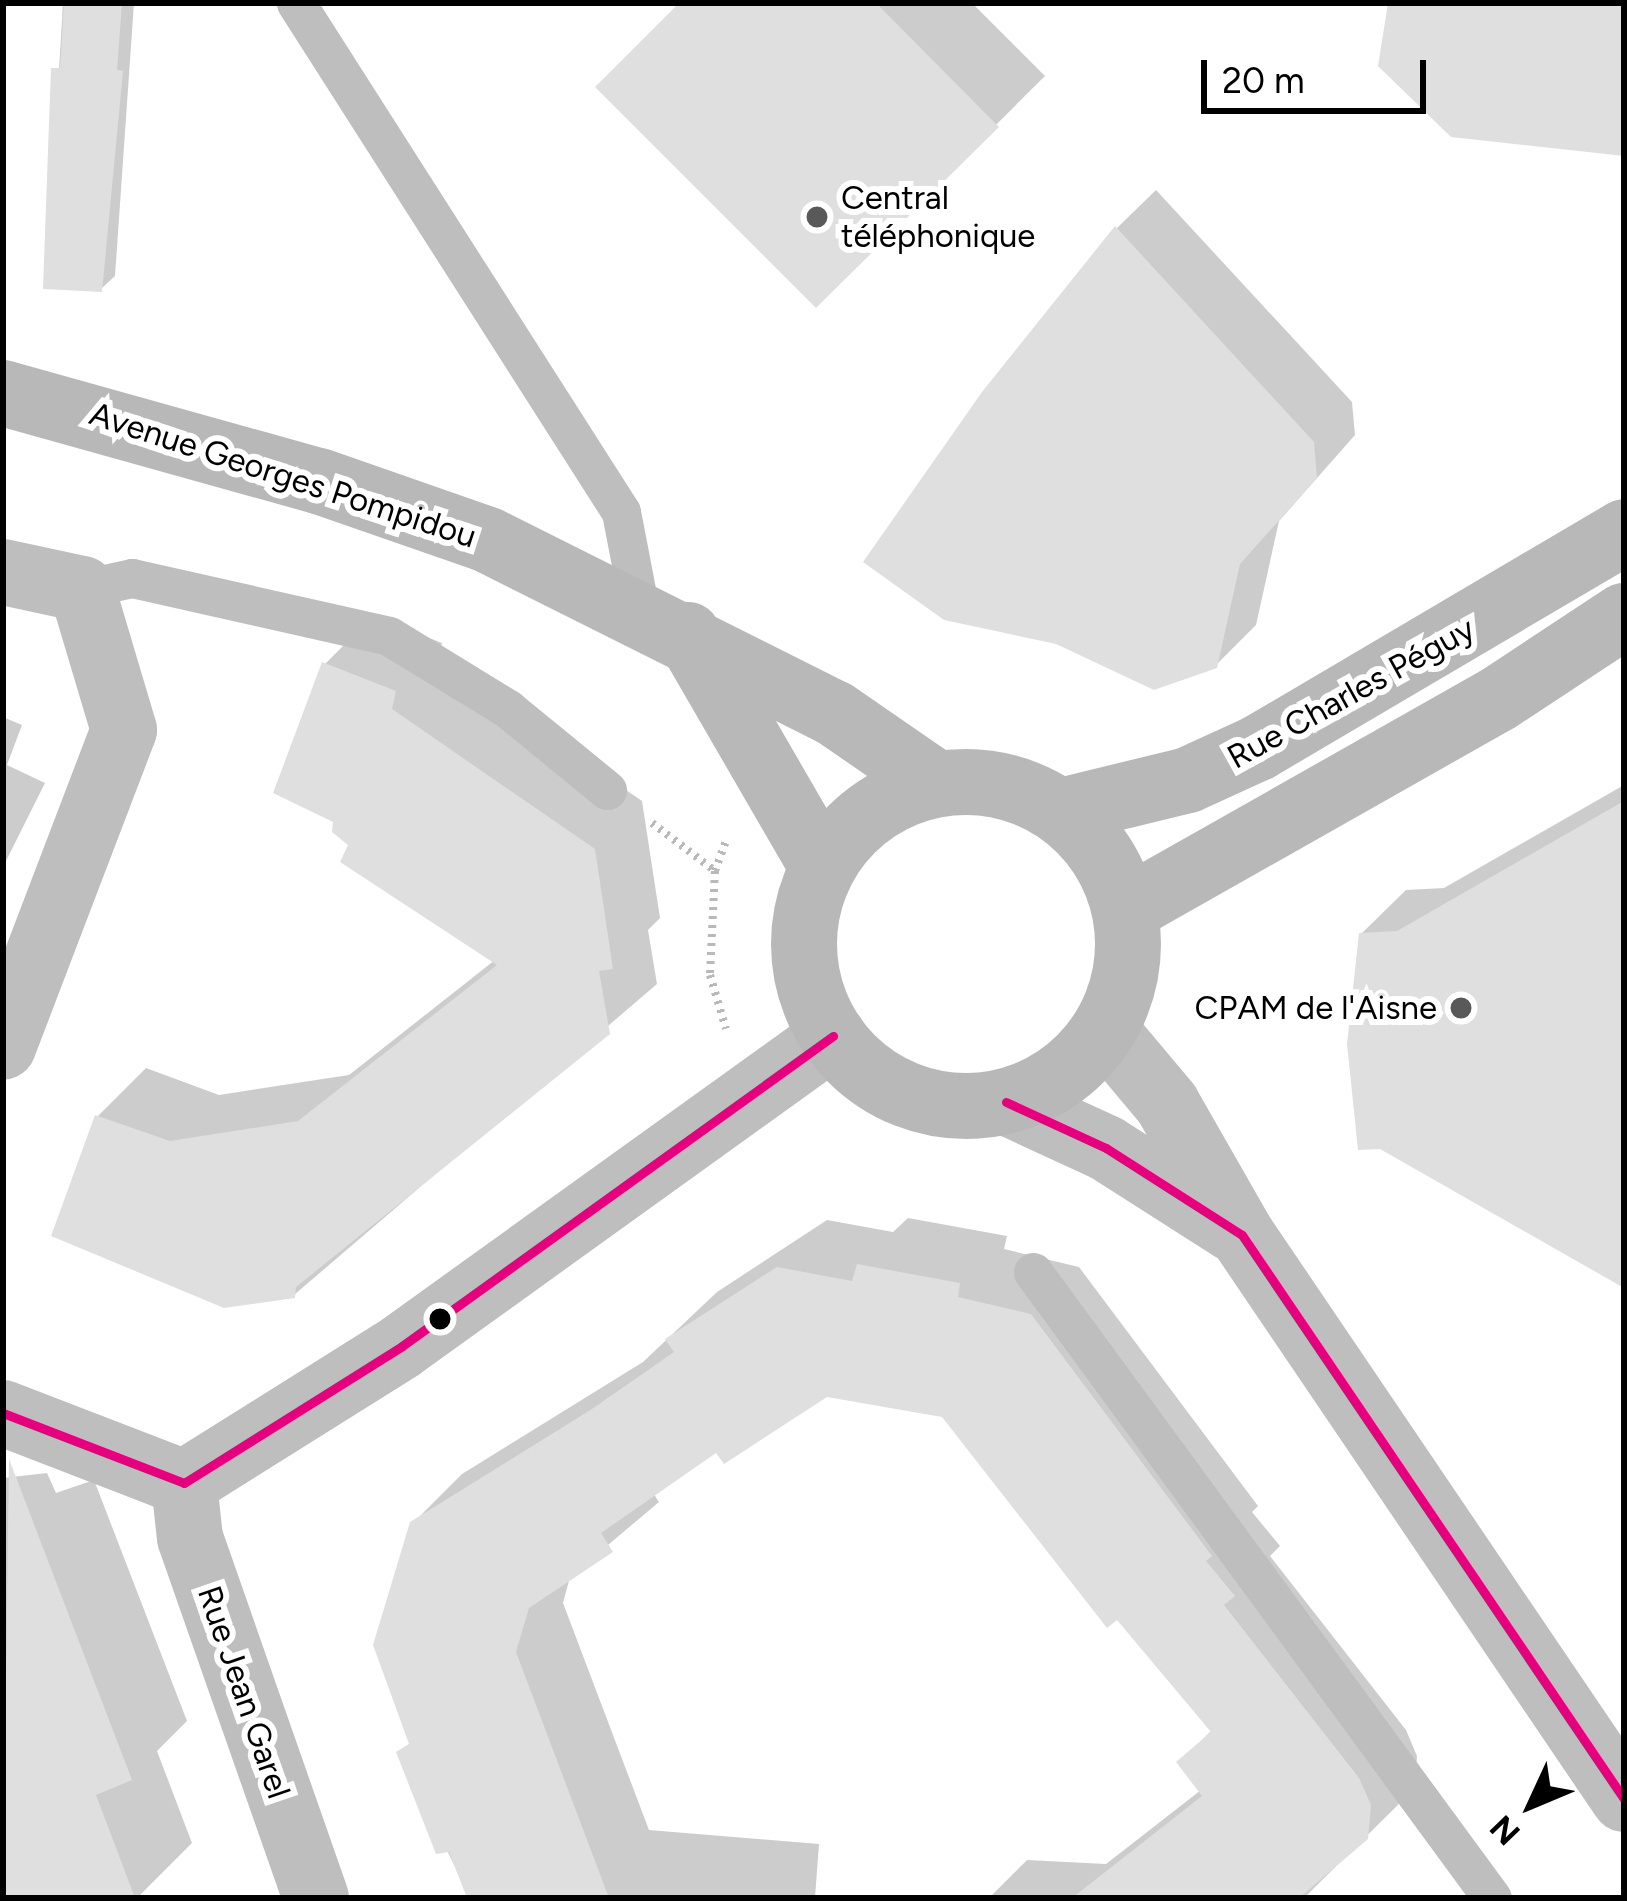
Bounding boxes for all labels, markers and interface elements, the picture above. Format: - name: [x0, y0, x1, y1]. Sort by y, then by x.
- scale bar: [1207, 36, 1432, 110]
- text: 20 m: [1222, 59, 1305, 102]
- place label: Central téléphonique: [841, 178, 1035, 256]
- marker: Central téléphonique: [804, 204, 830, 230]
- street label: Avenue Georges Pompidou: [85, 394, 481, 556]
- street label: Rue Charles Péguy: [1221, 609, 1481, 777]
- place label: CPAM de l'Aisne: [1195, 988, 1437, 1028]
- marker: CPAM de l'Aisne: [1448, 995, 1474, 1021]
- unlabelled marker: [429, 1308, 451, 1330]
- street label: Rue Jean Garel: [189, 1581, 299, 1803]
- north arrow: [1471, 1745, 1591, 1865]
- text: N: [1482, 1808, 1528, 1853]

